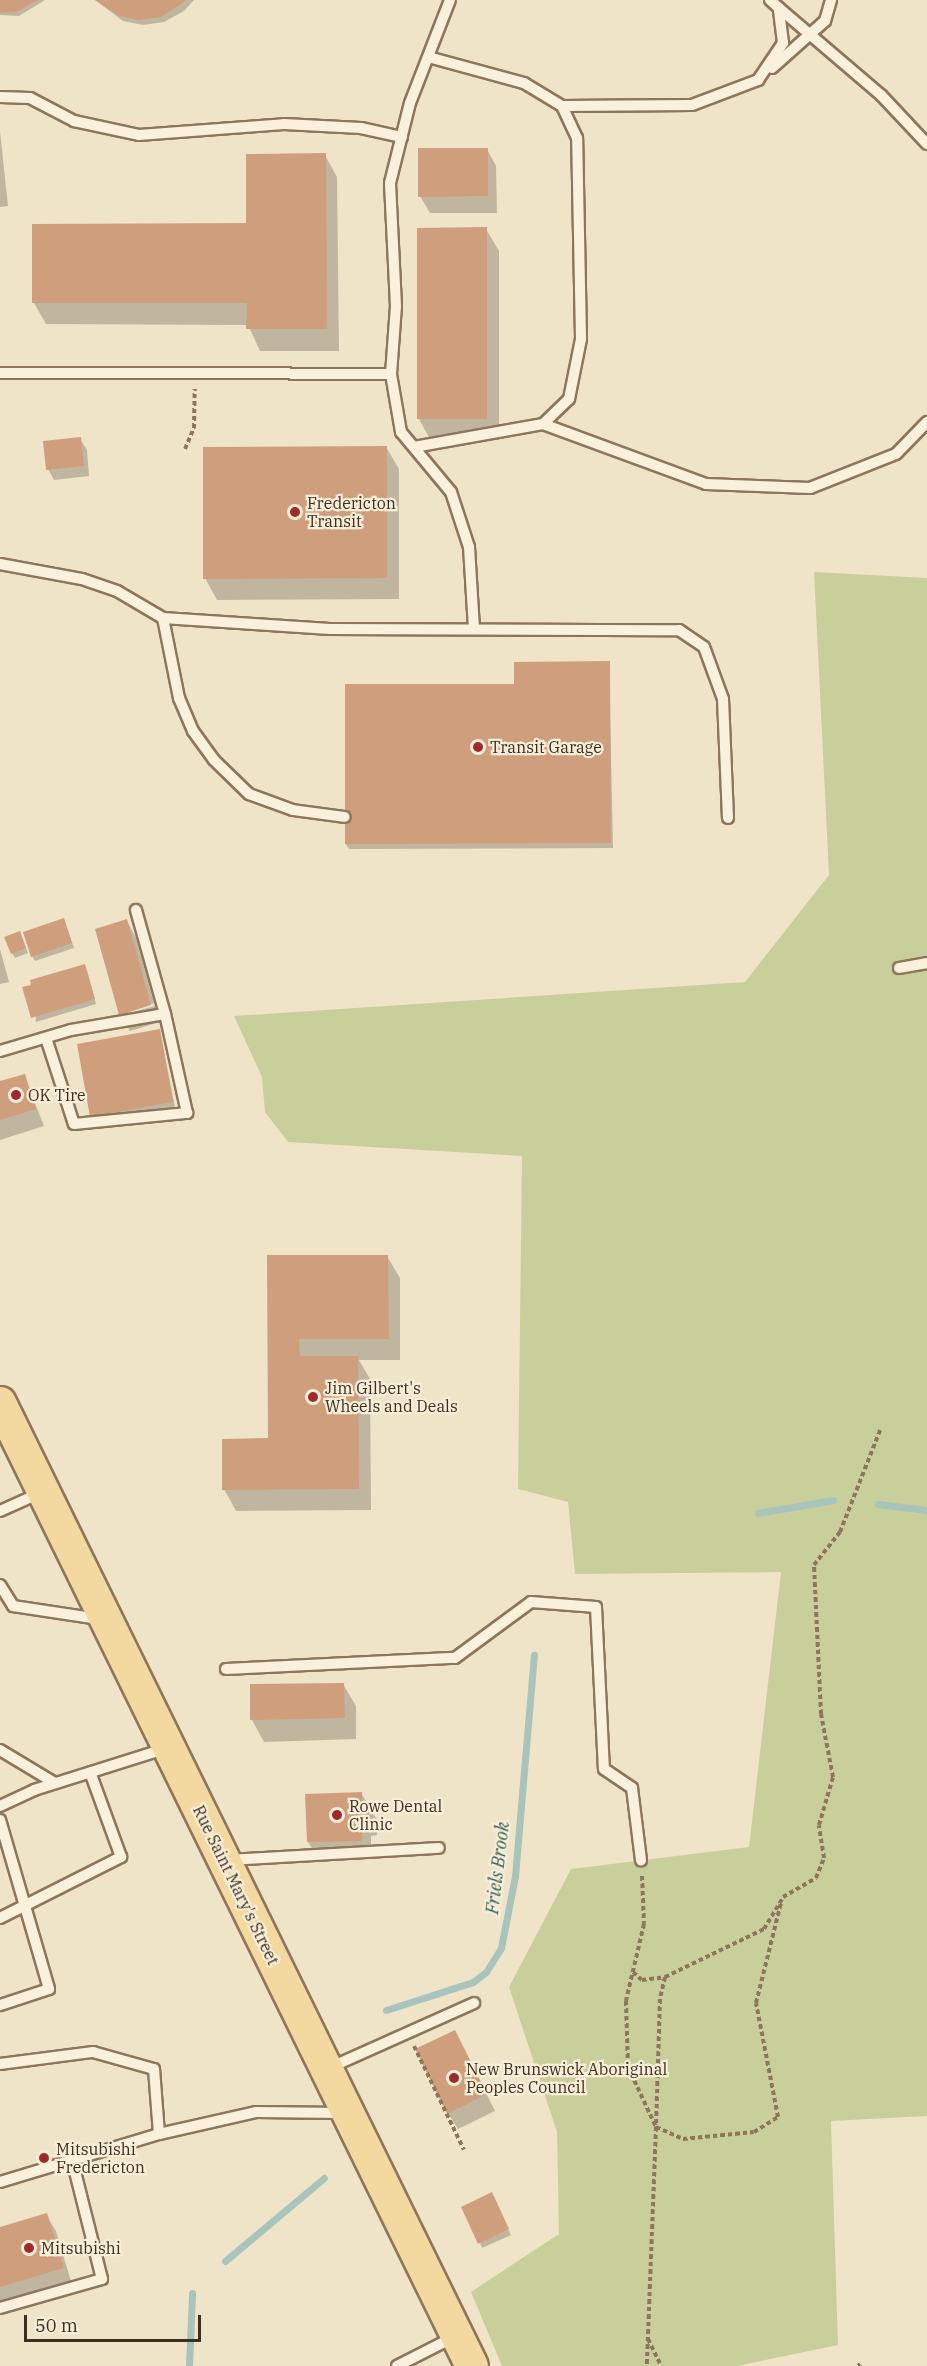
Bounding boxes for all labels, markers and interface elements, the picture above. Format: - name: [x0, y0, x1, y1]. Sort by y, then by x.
- place label: Fredericton Transit: [307, 493, 396, 531]
- marker: Fredericton Transit: [288, 505, 302, 519]
- place label: Transit Garage: [490, 737, 602, 757]
- marker: Transit Garage: [471, 740, 485, 754]
- place label: OK Tire: [28, 1085, 86, 1105]
- marker: OK Tire: [9, 1088, 23, 1102]
- place label: Jim Gilbert's Wheels and Deals: [325, 1378, 458, 1416]
- marker: Jim Gilbert's Wheels and Deals: [306, 1390, 320, 1404]
- place label: Rowe Dental Clinic: [349, 1796, 442, 1834]
- street label: Rue Saint Mary's Street: [189, 1802, 283, 1968]
- marker: Rowe Dental Clinic: [330, 1808, 344, 1822]
- water label: Friels Brook: [482, 1821, 514, 1915]
- place label: New Brunswick Aboriginal Peoples Council: [466, 2059, 667, 2097]
- marker: New Brunswick Aboriginal Peoples Council: [447, 2071, 461, 2085]
- place label: Mitsubishi Fredericton: [56, 2139, 145, 2177]
- marker: Mitsubishi Fredericton: [37, 2151, 51, 2165]
- place label: Mitsubishi: [41, 2238, 121, 2258]
- marker: Mitsubishi: [22, 2241, 36, 2255]
- scale bar: [27, 2303, 204, 2341]
- text: 50 m: [35, 2314, 78, 2337]

